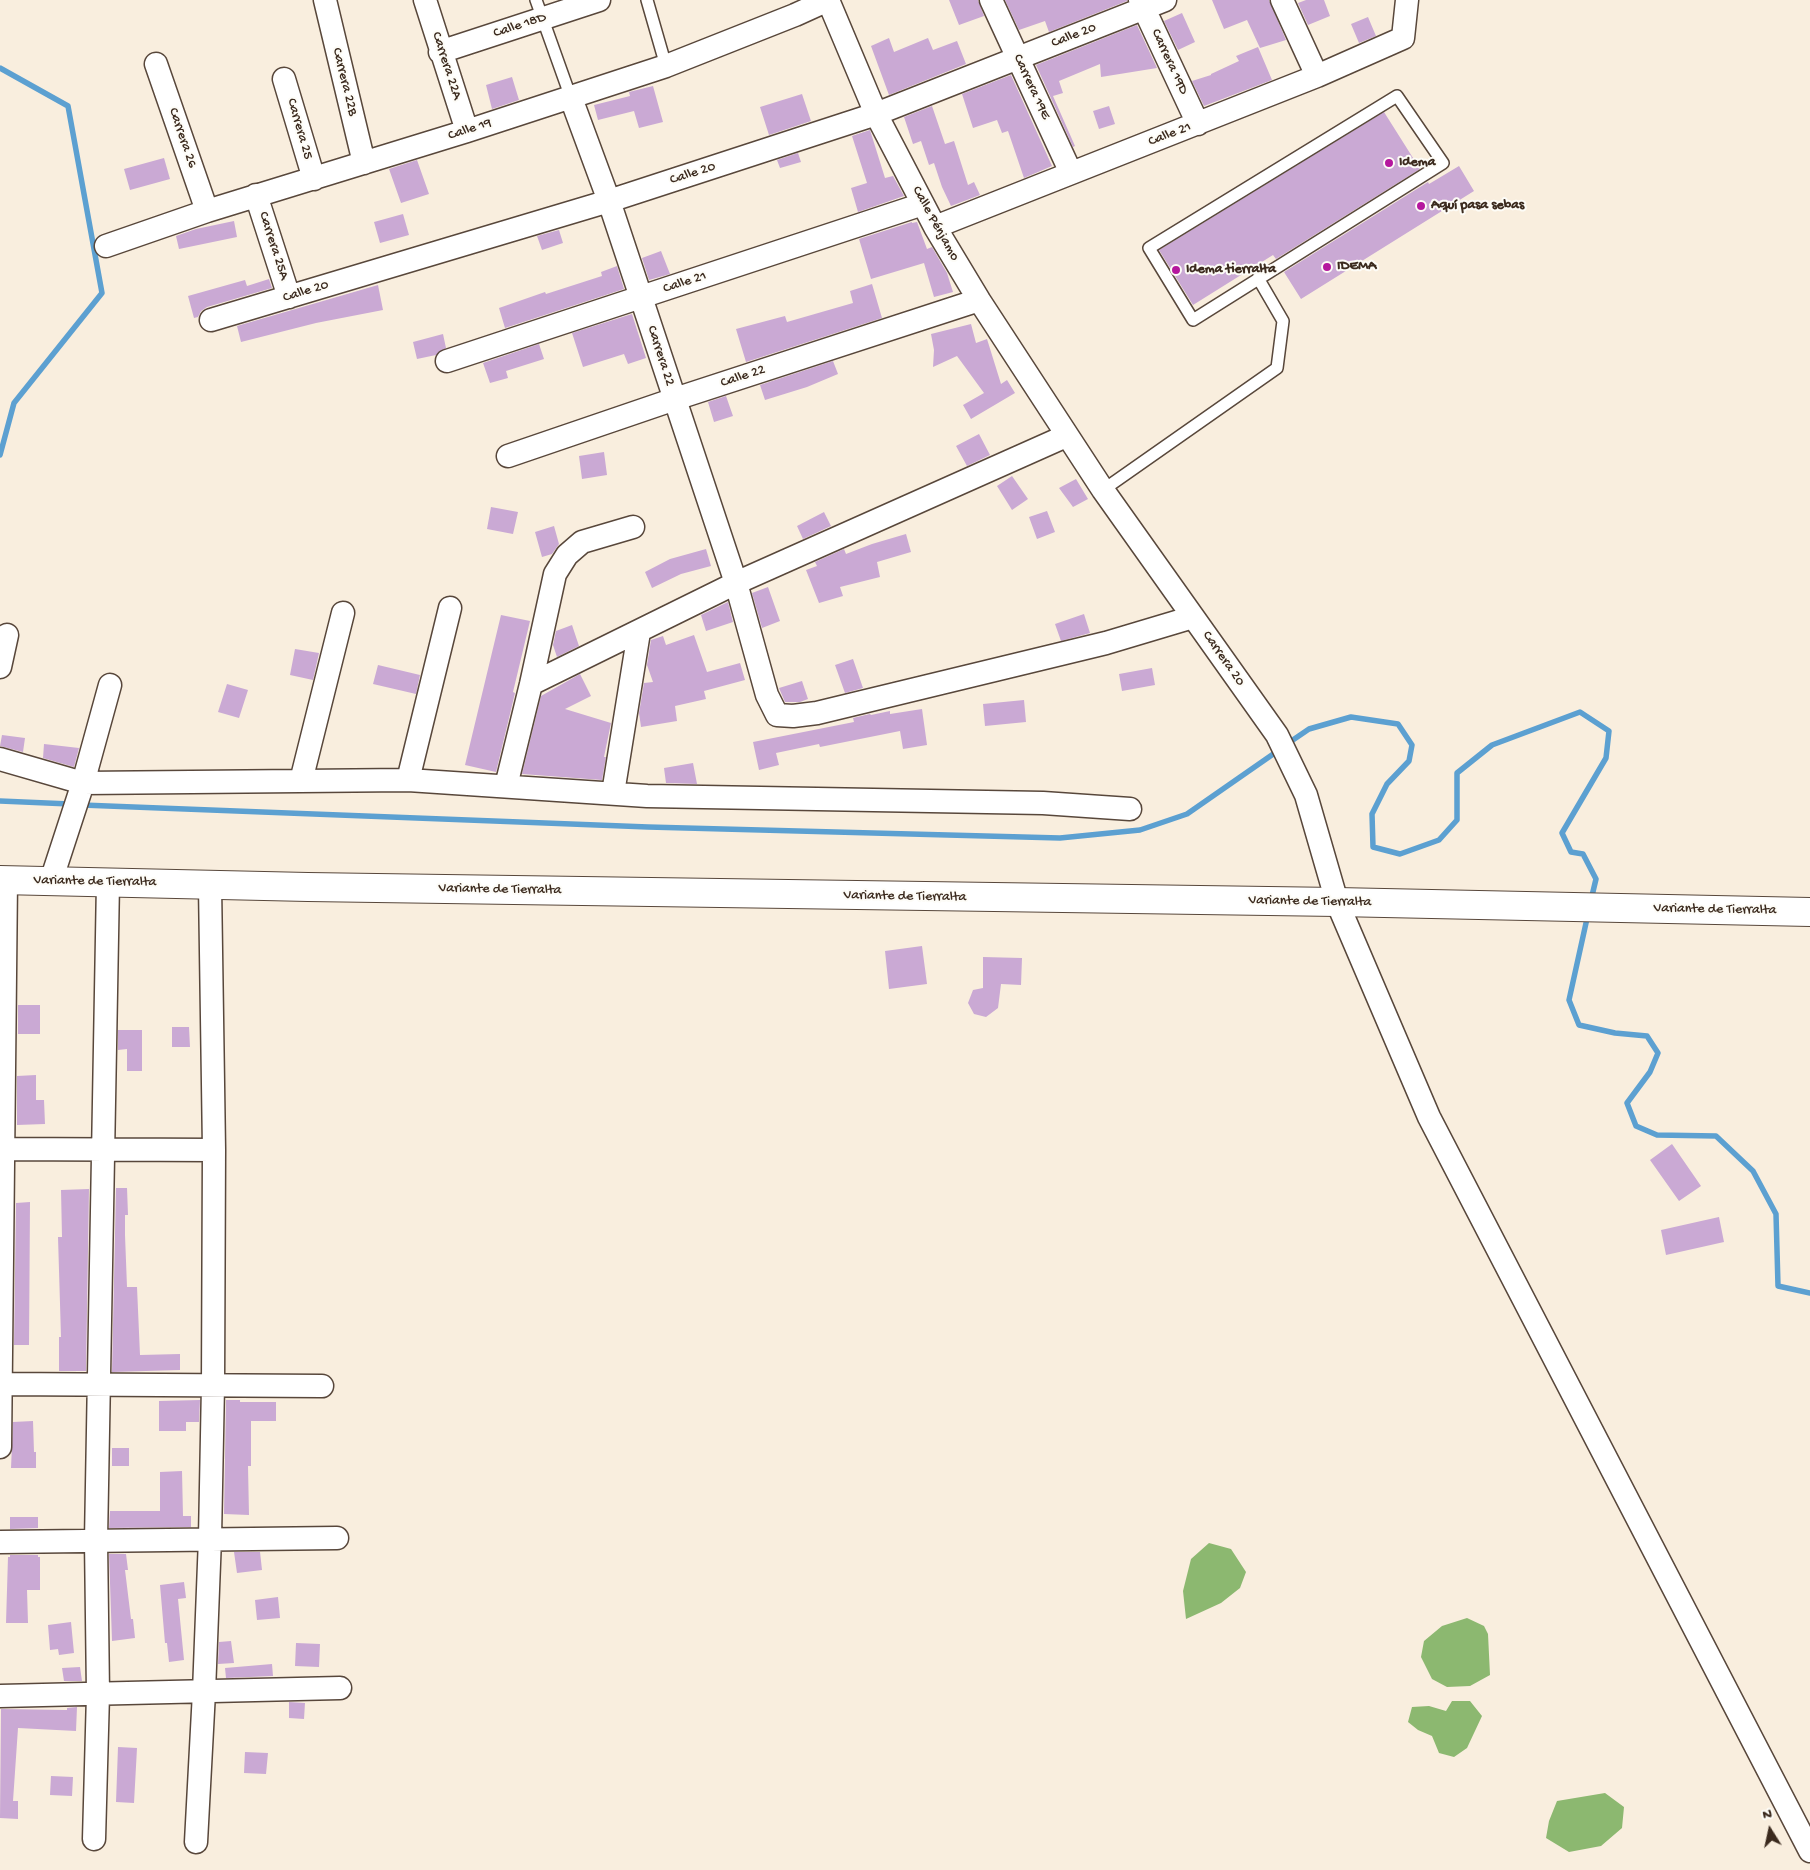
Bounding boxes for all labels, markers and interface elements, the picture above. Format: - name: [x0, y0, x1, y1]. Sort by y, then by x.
- street label: Calle 18D: [491, 10, 549, 42]
- street label: Calle 20: [1049, 20, 1099, 52]
- street label: Carrera 19D: [1147, 27, 1191, 97]
- street label: Carrera 22A: [427, 30, 465, 102]
- street label: Carrera 22B: [327, 46, 361, 118]
- street label: Carrera 19E: [1009, 52, 1053, 122]
- street label: Carrera 25: [282, 97, 316, 161]
- street label: Carrera 26: [164, 106, 200, 170]
- street label: Calle 19: [446, 115, 494, 145]
- street label: Calle 21: [1146, 119, 1194, 151]
- place label: Idema: [1399, 155, 1436, 171]
- marker: Idema: [1383, 157, 1395, 169]
- street label: Calle 20: [668, 159, 718, 189]
- street label: Calle Pénjamo: [908, 184, 962, 264]
- place label: Aquí pasa sebas: [1431, 198, 1524, 214]
- marker: Aquí pasa sebas: [1415, 200, 1427, 212]
- street label: Carrera 25A: [254, 210, 292, 282]
- place label: IDEMA: [1337, 259, 1376, 275]
- marker: IDEMA: [1321, 261, 1333, 273]
- place label: Idema tierralta: [1186, 262, 1276, 278]
- marker: Idema tierralta: [1170, 264, 1182, 276]
- street label: Calle 21: [661, 268, 709, 298]
- street label: Calle 20: [281, 277, 331, 307]
- street label: Carrera 22: [642, 324, 678, 388]
- street label: Calle 22: [719, 362, 767, 392]
- street label: Carrera 20: [1198, 628, 1248, 690]
- street label: Variante de Tierralta: [33, 873, 157, 891]
- street label: Variante de Tierralta: [438, 881, 562, 899]
- street label: Variante de Tierralta: [843, 888, 967, 906]
- street label: Variante de Tierralta: [1248, 893, 1372, 911]
- street label: Variante de Tierralta: [1653, 901, 1777, 919]
- north arrow: [1745, 1805, 1795, 1855]
- text: N: [1761, 1806, 1773, 1824]

